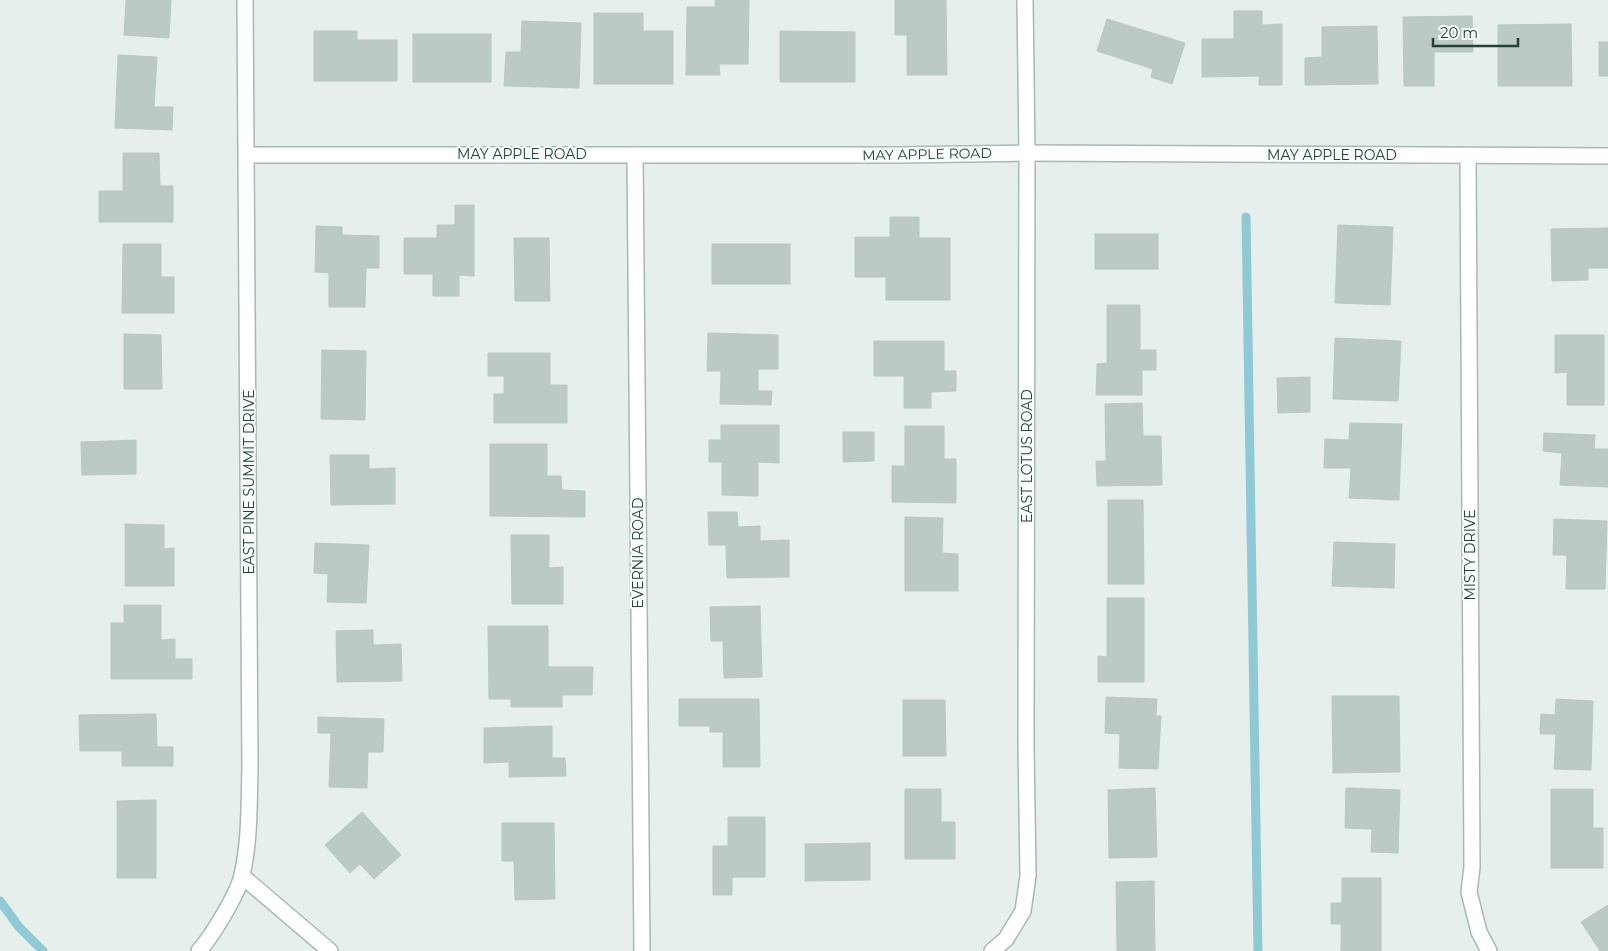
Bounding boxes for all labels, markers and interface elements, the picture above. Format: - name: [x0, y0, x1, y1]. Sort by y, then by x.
- scale bar: [1433, 15, 1518, 47]
- text: 20 m: [1440, 23, 1478, 42]
- street label: MAY APPLE ROAD: [862, 144, 992, 164]
- street label: MAY APPLE ROAD: [457, 145, 587, 163]
- street label: MAY APPLE ROAD: [1267, 146, 1397, 164]
- street label: EAST PINE SUMMIT DRIVE: [240, 389, 258, 575]
- street label: EAST LOTUS ROAD: [1018, 389, 1036, 523]
- street label: EVERNIA ROAD: [629, 498, 647, 608]
- street label: MISTY DRIVE: [1461, 509, 1479, 601]

